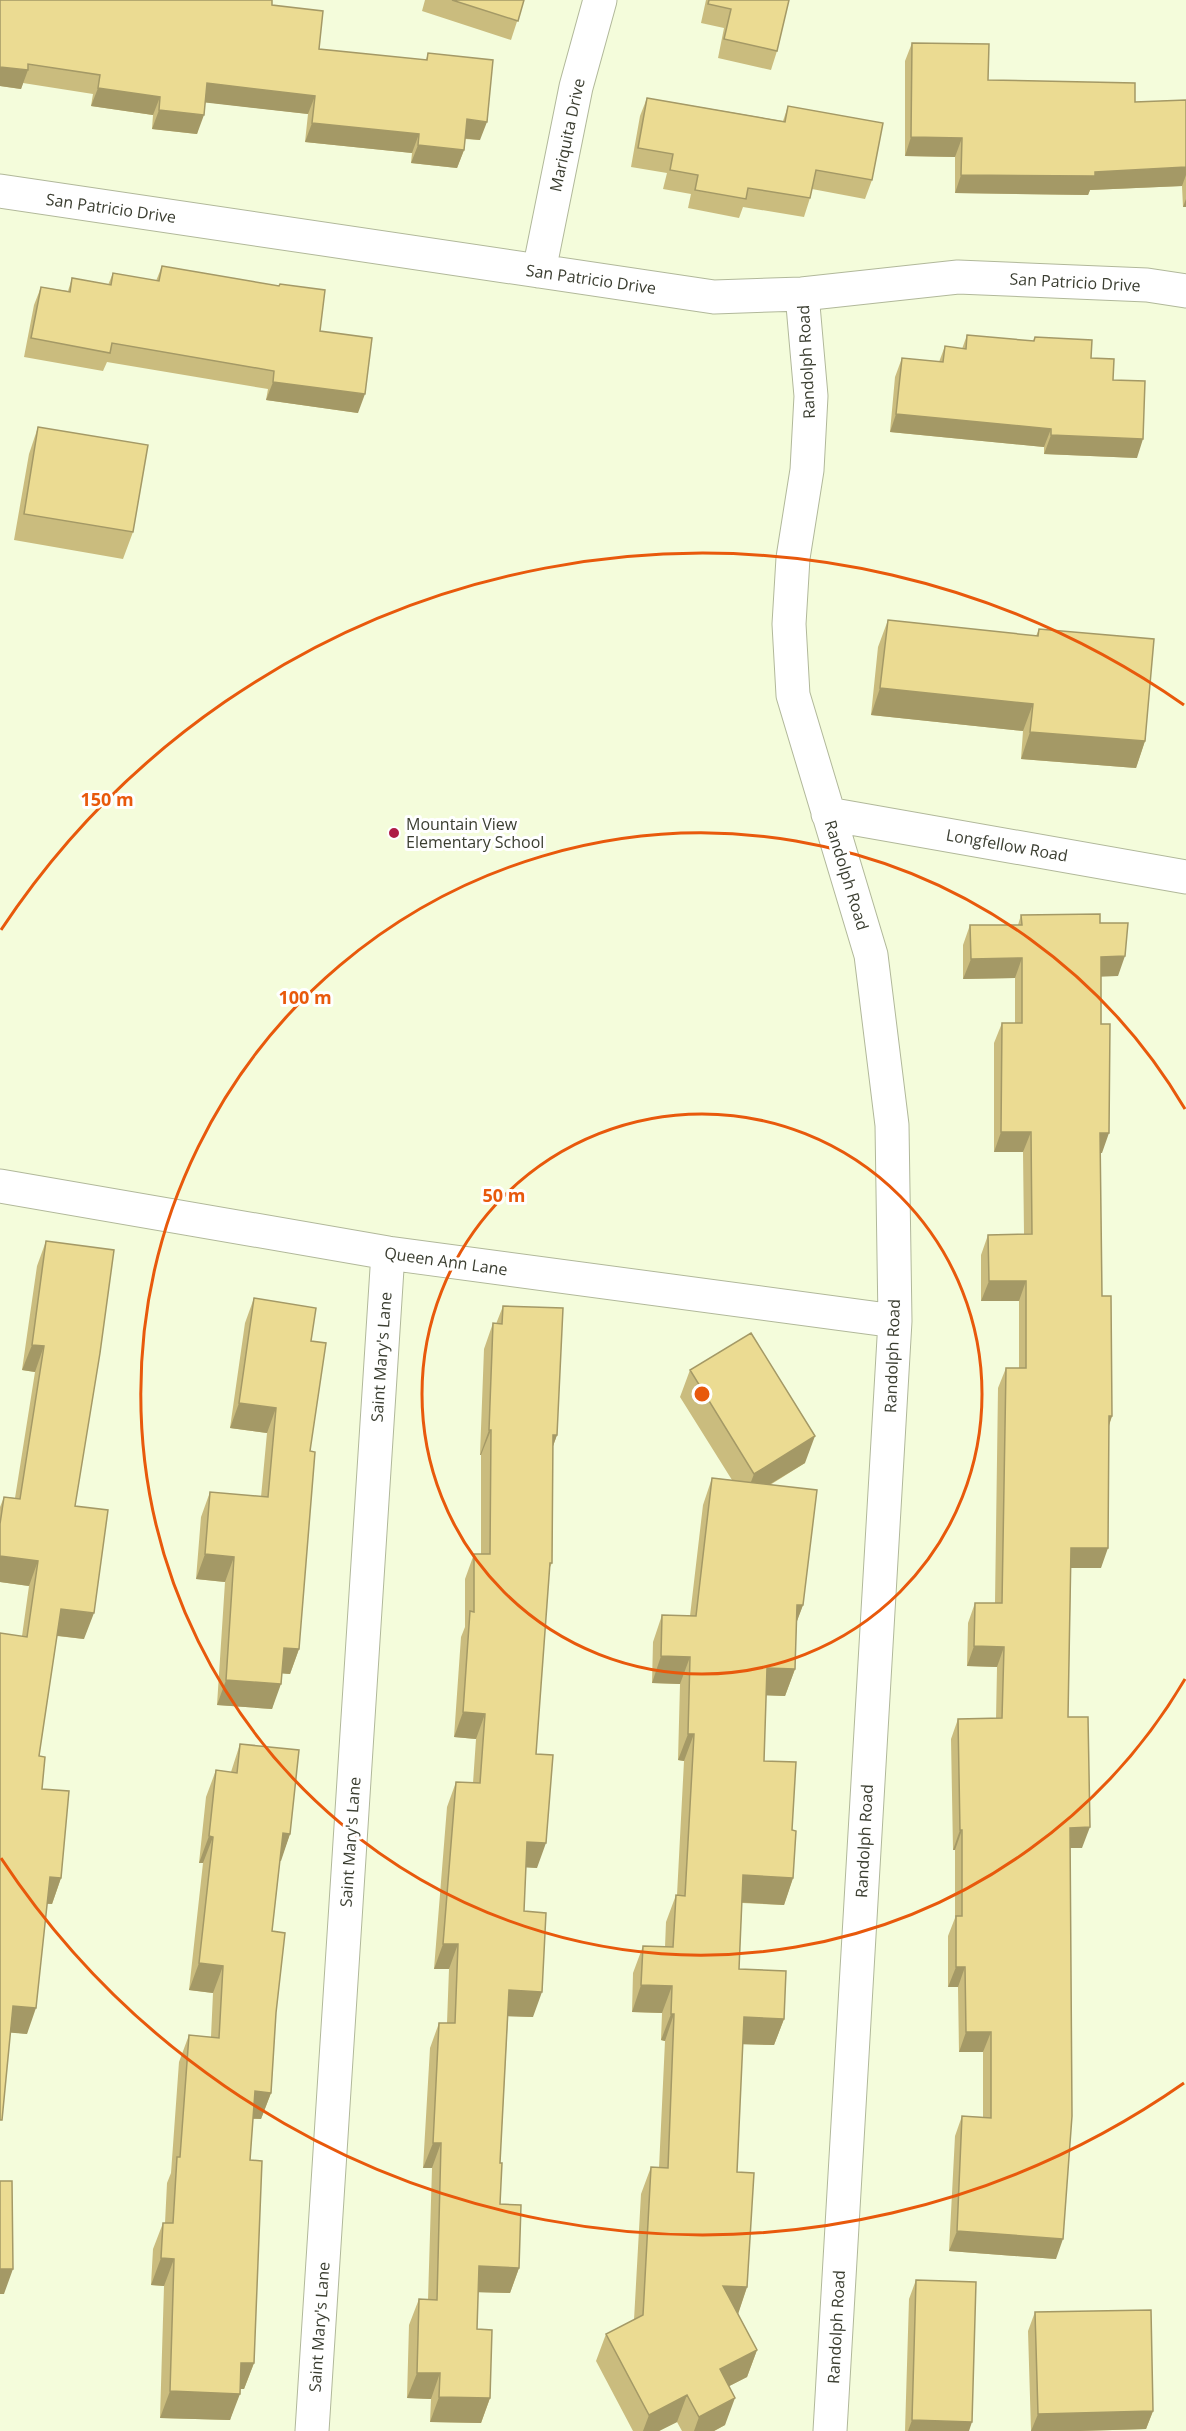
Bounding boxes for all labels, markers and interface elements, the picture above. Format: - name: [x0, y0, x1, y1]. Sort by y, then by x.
- street label: Mariquita Drive: [544, 76, 590, 194]
- street label: San Patricio Drive: [45, 188, 177, 228]
- street label: San Patricio Drive: [525, 259, 657, 299]
- street label: San Patricio Drive: [1009, 268, 1141, 296]
- street label: Randolph Road: [792, 305, 820, 419]
- text: 150 m: [80, 787, 134, 811]
- place label: Mountain View Elementary School: [406, 813, 544, 853]
- street label: Randolph Road: [820, 817, 874, 933]
- street label: Longfellow Road: [944, 823, 1070, 867]
- marker: Mountain View Elementary School: [387, 826, 401, 840]
- text: 100 m: [278, 985, 332, 1009]
- text: 50 m: [483, 1183, 525, 1207]
- street label: Queen Ann Lane: [383, 1241, 509, 1281]
- street label: Saint Mary's Lane: [365, 1291, 397, 1423]
- street label: Randolph Road: [879, 1299, 905, 1413]
- centre of rings: [692, 1384, 712, 1404]
- street label: Saint Mary's Lane: [334, 1776, 366, 1908]
- street label: Randolph Road: [850, 1784, 878, 1898]
- street label: Saint Mary's Lane: [303, 2261, 335, 2393]
- street label: Randolph Road: [822, 2270, 850, 2384]

